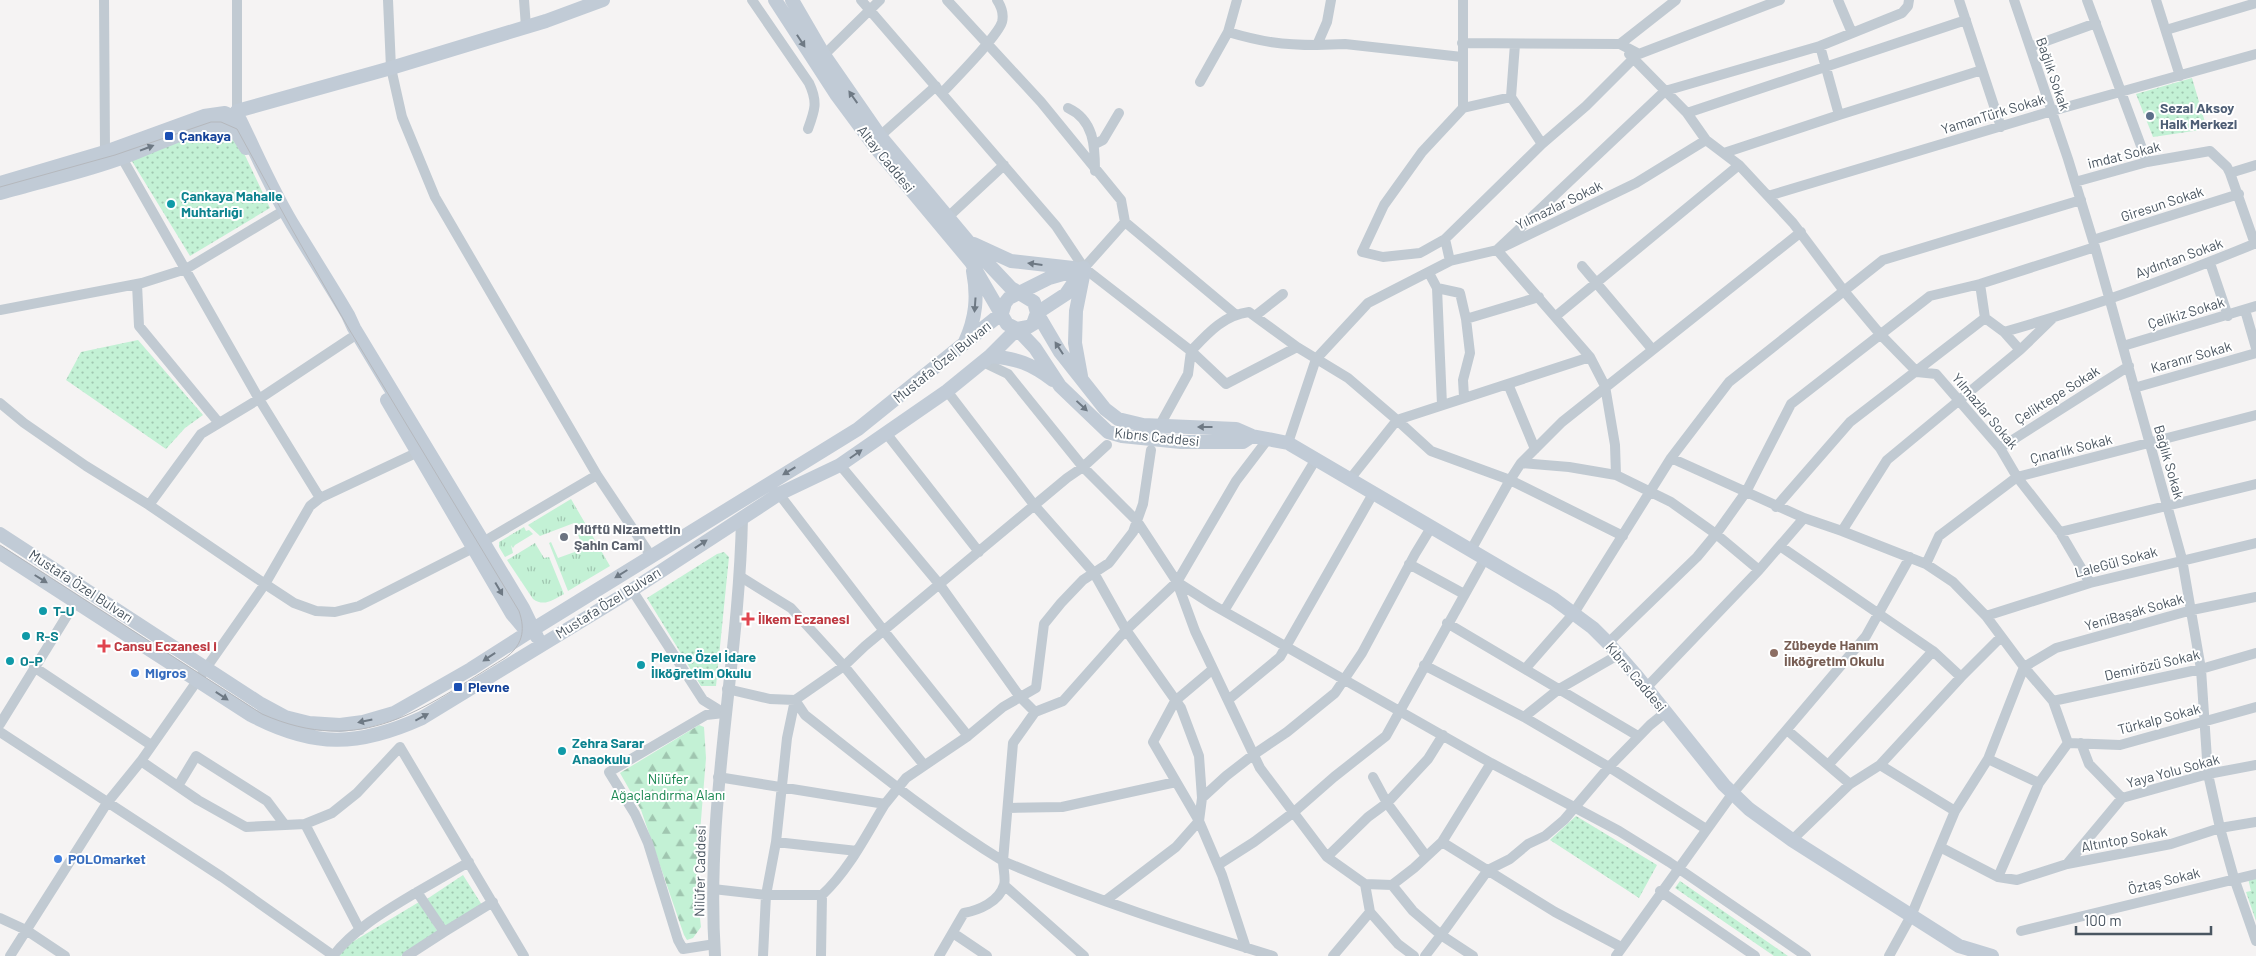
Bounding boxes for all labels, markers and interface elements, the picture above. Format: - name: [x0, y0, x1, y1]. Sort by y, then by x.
- one-way arrow: [797, 34, 806, 48]
- street label: Bağlık Sokak: [2033, 35, 2074, 113]
- one-way arrow: [848, 90, 858, 104]
- street label: YamanTürk Sokak: [1939, 90, 2047, 137]
- place label: Sezai Aksoy Halk Merkezi: [2160, 99, 2237, 132]
- marker: Sezai Aksoy Halk Merkezi: [2144, 110, 2156, 122]
- street label: Altay Caddesi: [854, 122, 919, 196]
- place label: Çankaya: [179, 127, 231, 144]
- marker: Çankaya: [163, 130, 175, 142]
- street label: imdat Sokak: [2086, 137, 2162, 172]
- one-way arrow: [140, 144, 154, 152]
- street label: Yılmazlar Sokak: [1513, 176, 1605, 233]
- street label: Giresun Sokak: [2118, 182, 2205, 225]
- place label: Çankaya Mahalle Muhtarlığı: [181, 187, 283, 220]
- marker: Çankaya Mahalle Muhtarlığı: [165, 198, 177, 210]
- street label: Aydıntan Sokak: [2133, 234, 2225, 281]
- one-way arrow: [1027, 260, 1043, 268]
- street label: Çelikiz Sokak: [2145, 293, 2226, 332]
- one-way arrow: [971, 297, 979, 313]
- street label: Mustafa Özel Bulvarı: [889, 317, 994, 406]
- street label: Karanır Sokak: [2149, 337, 2233, 376]
- one-way arrow: [1054, 342, 1064, 355]
- street label: Çeliktepe Sokak: [2011, 362, 2102, 427]
- street label: Yılmazlar Sokak: [1949, 369, 2022, 452]
- one-way arrow: [1075, 400, 1087, 412]
- one-way arrow: [1196, 423, 1212, 431]
- street label: Bağlık Sokak: [2151, 423, 2188, 501]
- street label: Kıbrıs Caddesi: [1114, 424, 1200, 449]
- street label: Çınarlık Sokak: [2028, 430, 2114, 467]
- one-way arrow: [849, 449, 863, 458]
- one-way arrow: [783, 466, 796, 475]
- place label: Müftü Nizamettin Şahin Cami: [574, 520, 681, 553]
- marker: Müftü Nizamettin Şahin Cami: [558, 531, 570, 543]
- one-way arrow: [694, 539, 708, 549]
- street label: LaleGül Sokak: [2073, 542, 2159, 581]
- street label: Mustafa Özel Bulvarı: [26, 546, 136, 626]
- street label: Mustafa Özel Bulvarı: [552, 563, 663, 642]
- one-way arrow: [615, 570, 628, 579]
- one-way arrow: [35, 574, 48, 584]
- one-way arrow: [495, 583, 504, 596]
- street label: YeniBaşak Sokak: [2082, 589, 2185, 634]
- place label: T-U: [53, 602, 75, 619]
- marker: T-U: [37, 605, 49, 617]
- place label: İlkem Eczanesi: [758, 610, 849, 627]
- marker: İlkem Eczanesi: [742, 613, 754, 625]
- place label: R-S: [36, 627, 59, 644]
- marker: R-S: [20, 630, 32, 642]
- place label: Zübeyde Hanım İlköğretim Okulu: [1784, 636, 1884, 669]
- place label: Cansu Eczanesi i: [114, 637, 217, 654]
- street label: Kıbrıs Caddesi: [1602, 639, 1670, 715]
- marker: Cansu Eczanesi i: [98, 640, 110, 652]
- street label: Demirözü Sokak: [2103, 645, 2201, 684]
- marker: Zübeyde Hanım İlköğretim Okulu: [1768, 647, 1780, 659]
- place label: Plevne Özel İdare İlköğretim Okulu: [651, 648, 757, 681]
- place label: O-P: [20, 652, 43, 669]
- one-way arrow: [483, 653, 496, 662]
- marker: O-P: [4, 655, 16, 667]
- marker: Plevne Özel İdare İlköğretim Okulu: [635, 659, 647, 671]
- place label: Migros: [145, 664, 186, 681]
- marker: Migros: [129, 667, 141, 679]
- place label: Plevne: [468, 678, 510, 695]
- marker: Plevne: [452, 681, 464, 693]
- one-way arrow: [215, 691, 228, 701]
- street label: Türkalp Sokak: [2116, 699, 2202, 738]
- one-way arrow: [415, 713, 429, 721]
- one-way arrow: [358, 717, 373, 725]
- place label: Zehra Sarar Anaokulu: [572, 734, 645, 767]
- marker: Zehra Sarar Anaokulu: [556, 745, 568, 757]
- street label: Yaya Yolu Sokak: [2124, 750, 2221, 791]
- park label: Nilüfer Ağaçlandırma Alanı: [611, 770, 725, 803]
- street label: Altıntop Sokak: [2079, 822, 2168, 855]
- street label: Nilüfer Caddesi: [690, 825, 709, 917]
- place label: POLOmarket: [68, 850, 146, 867]
- marker: POLOmarket: [52, 853, 64, 865]
- street label: Öztaş Sokak: [2126, 863, 2202, 898]
- scale bar: [2076, 904, 2211, 936]
- text: 100 m: [2084, 911, 2122, 929]

